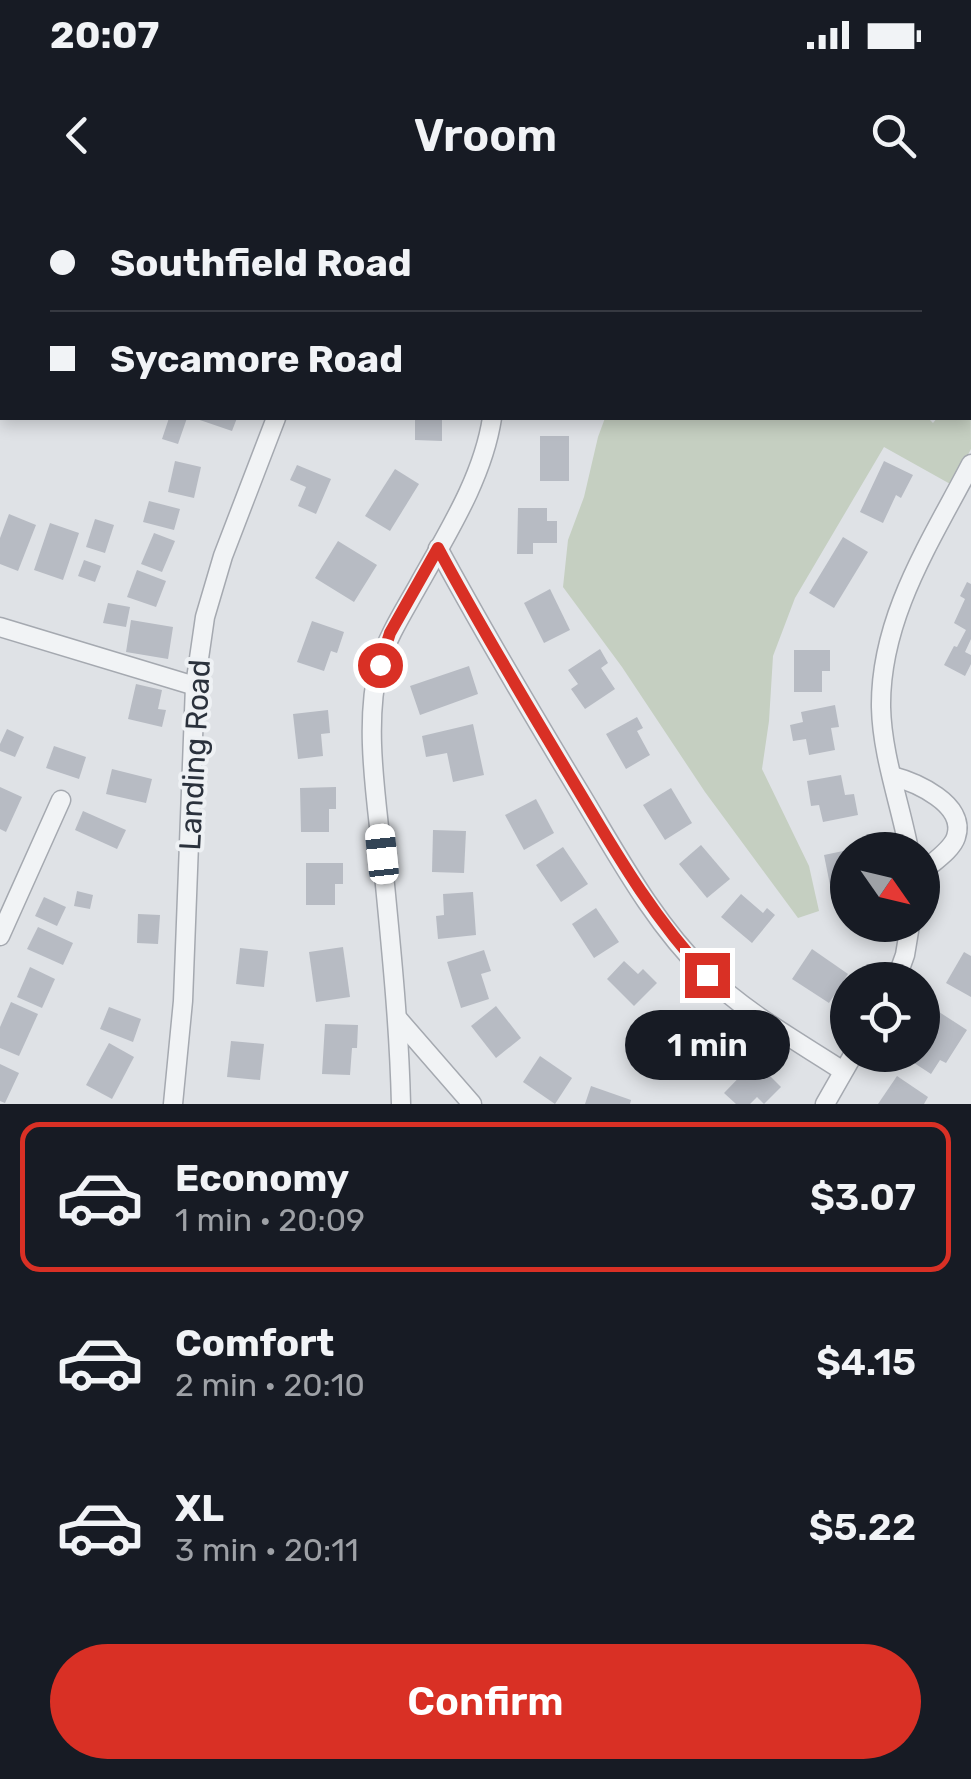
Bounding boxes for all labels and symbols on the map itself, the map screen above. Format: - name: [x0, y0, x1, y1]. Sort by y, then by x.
- route start: [358, 643, 403, 688]
- street label: Landing Road: [172, 659, 218, 851]
- car: [364, 823, 400, 885]
- north arrow: [830, 832, 940, 942]
- route end: [685, 953, 730, 998]
- callout: 1 min: [624, 1010, 790, 1080]

